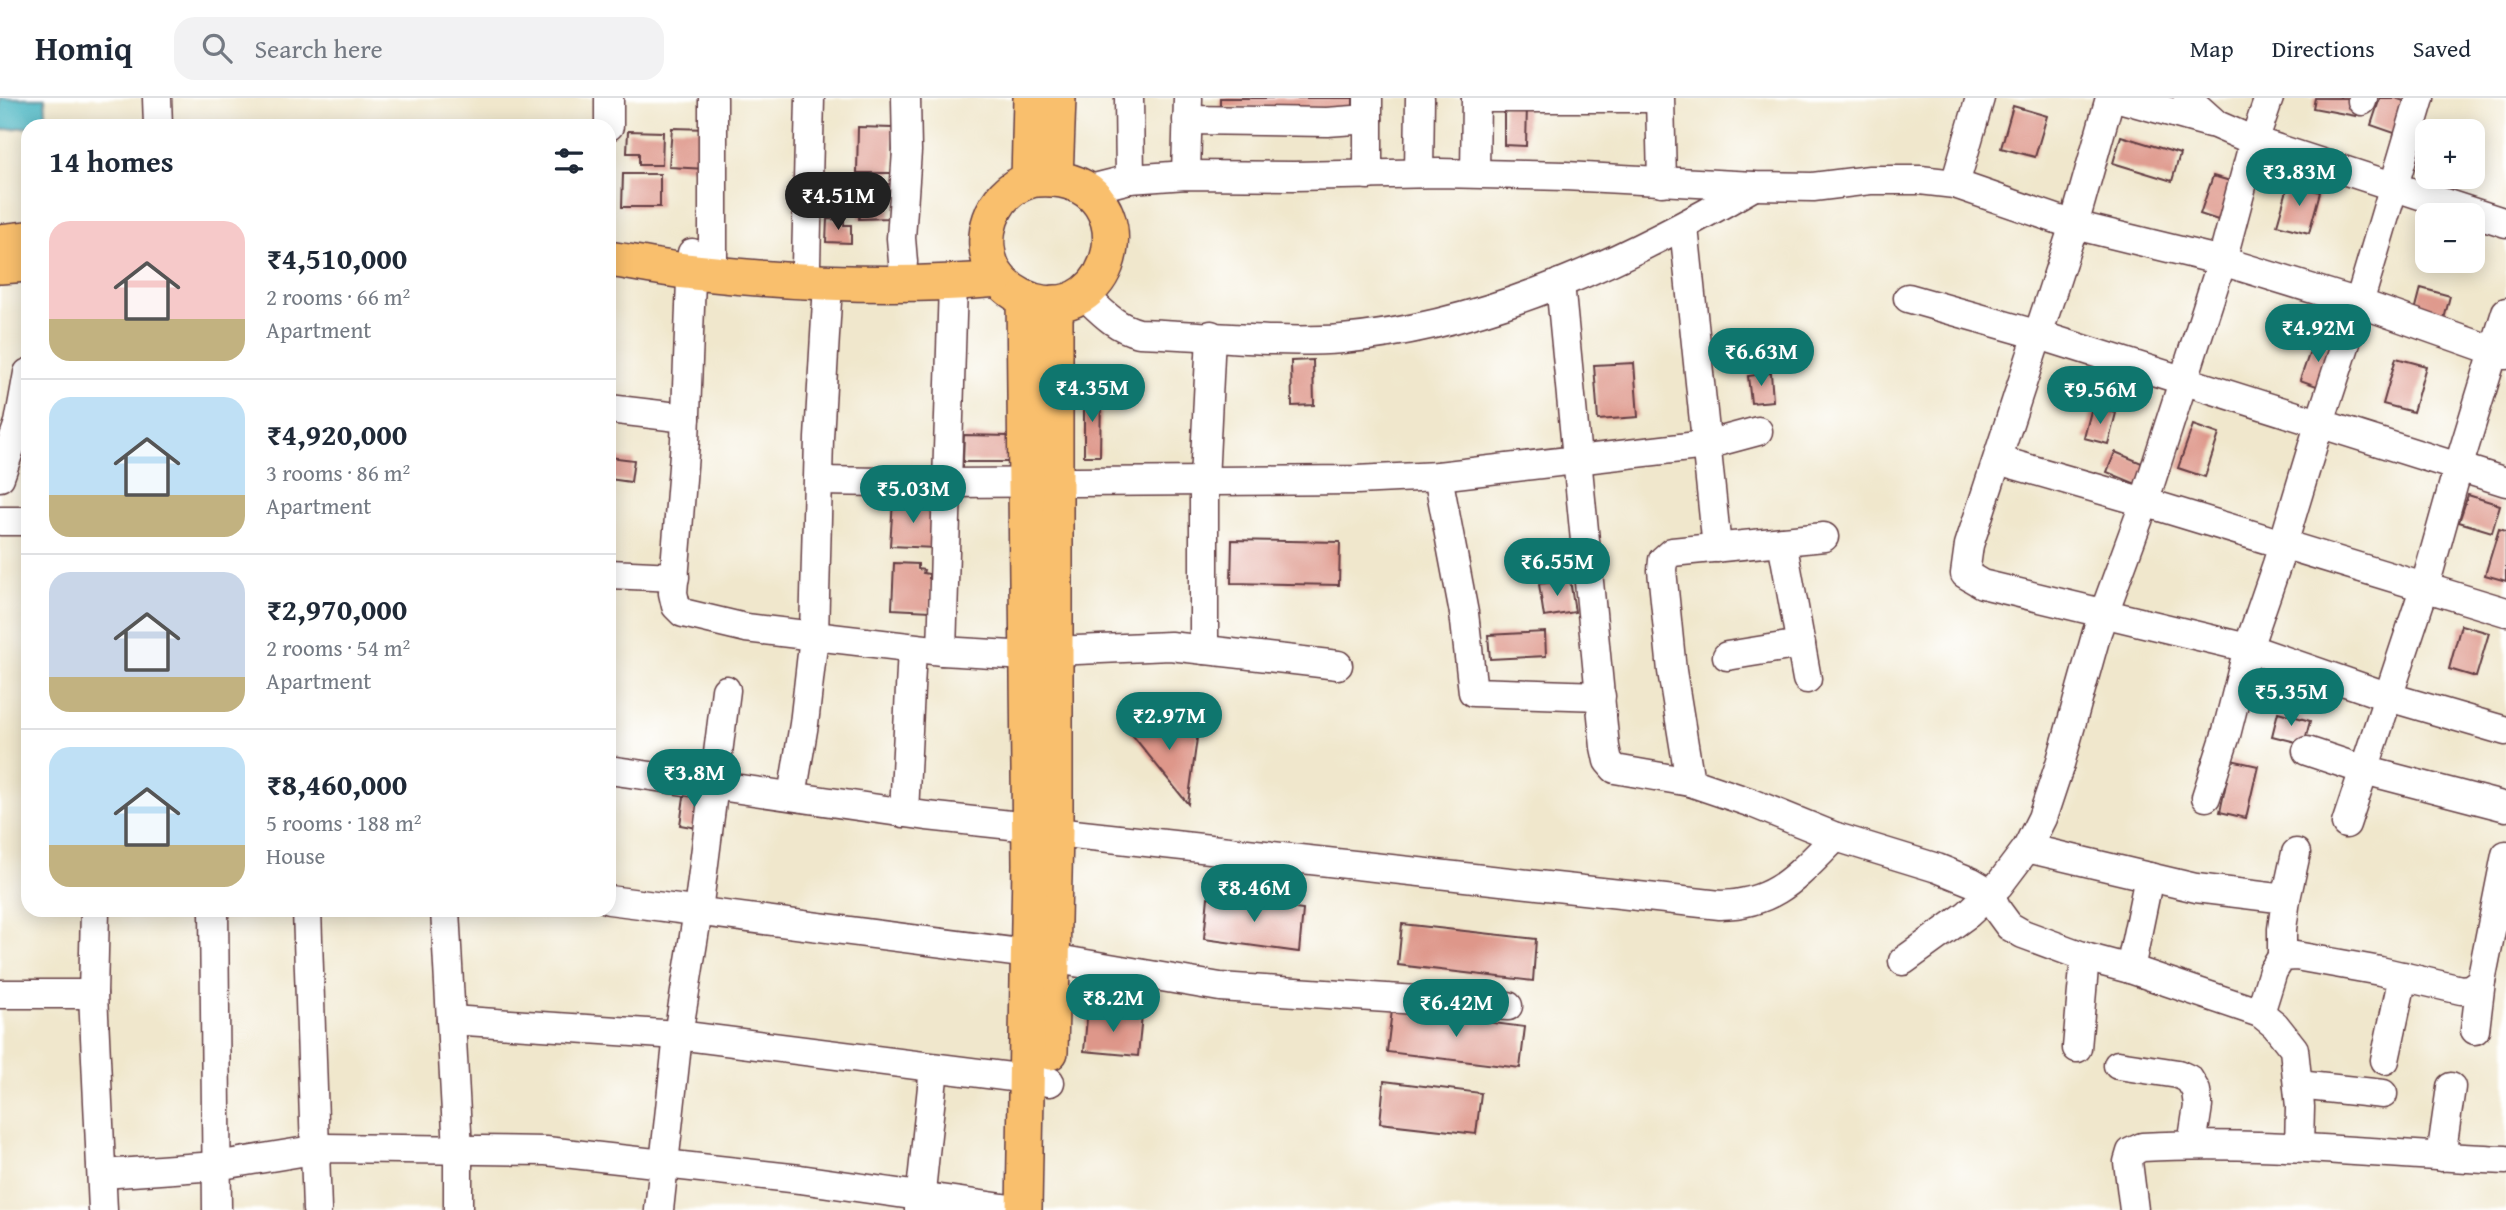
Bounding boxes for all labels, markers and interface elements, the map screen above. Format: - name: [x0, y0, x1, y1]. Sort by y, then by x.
- search box: [174, 17, 664, 80]
- text: Homiq: [35, 24, 132, 72]
- icon: search: [198, 29, 236, 67]
- text: Search here: [254, 29, 383, 68]
- text: Map: [2190, 31, 2234, 66]
- text: Directions: [2272, 31, 2375, 66]
- text: Saved: [2413, 31, 2471, 66]
- map controls: [2415, 119, 2485, 273]
- button: +: [2415, 119, 2485, 189]
- text: 14 homes: [49, 139, 174, 183]
- icon: filters: [550, 142, 588, 180]
- pin: ₹3.83M: [2242, 148, 2356, 208]
- text: ₹3.83M: [2262, 154, 2336, 187]
- pin: ₹4.51M: [781, 172, 895, 232]
- text: ₹4.51M: [801, 178, 875, 211]
- button: −: [2415, 203, 2485, 273]
- text: ₹4,510,000: [266, 236, 407, 280]
- icon: home: [105, 249, 189, 333]
- text: 2 rooms · 66 m²: [266, 280, 410, 313]
- pin: ₹4.92M: [2261, 304, 2375, 364]
- text: ₹4.92M: [2281, 310, 2355, 343]
- text: Apartment: [266, 313, 371, 346]
- pin: ₹6.63M: [1704, 328, 1818, 388]
- text: ₹6.63M: [1724, 334, 1798, 367]
- pin: ₹4.35M: [1035, 364, 1149, 424]
- pin: ₹9.56M: [2043, 366, 2157, 426]
- text: ₹4.35M: [1055, 370, 1129, 403]
- text: ₹9.56M: [2063, 372, 2137, 405]
- text: ₹4,920,000: [266, 412, 407, 456]
- icon: home: [105, 425, 189, 509]
- text: 3 rooms · 86 m²: [266, 456, 410, 489]
- pin: ₹5.03M: [856, 466, 970, 525]
- text: ₹5.03M: [876, 471, 950, 504]
- text: Apartment: [266, 489, 371, 522]
- pin: ₹6.55M: [1500, 538, 1614, 598]
- text: ₹6.55M: [1520, 544, 1594, 577]
- text: ₹2,970,000: [266, 587, 407, 631]
- icon: home: [105, 600, 189, 684]
- text: 2 rooms · 54 m²: [266, 631, 410, 664]
- text: Apartment: [266, 664, 371, 697]
- pin: ₹5.35M: [2234, 668, 2348, 728]
- text: ₹5.35M: [2254, 674, 2328, 707]
- pin: ₹2.97M: [1112, 692, 1226, 752]
- text: ₹2.97M: [1132, 698, 1206, 731]
- pin: ₹3.8M: [645, 750, 743, 809]
- text: ₹3.8M: [663, 755, 725, 788]
- text: ₹8,460,000: [266, 762, 407, 806]
- icon: home: [105, 775, 189, 859]
- text: 5 rooms · 188 m²: [266, 806, 421, 839]
- text: House: [266, 839, 325, 872]
- pin: ₹8.46M: [1197, 864, 1311, 924]
- text: ₹8.46M: [1217, 870, 1291, 903]
- pin: ₹8.2M: [1064, 974, 1162, 1034]
- pin: ₹6.42M: [1399, 979, 1513, 1039]
- text: ₹8.2M: [1082, 980, 1144, 1013]
- text: ₹6.42M: [1419, 985, 1493, 1018]

